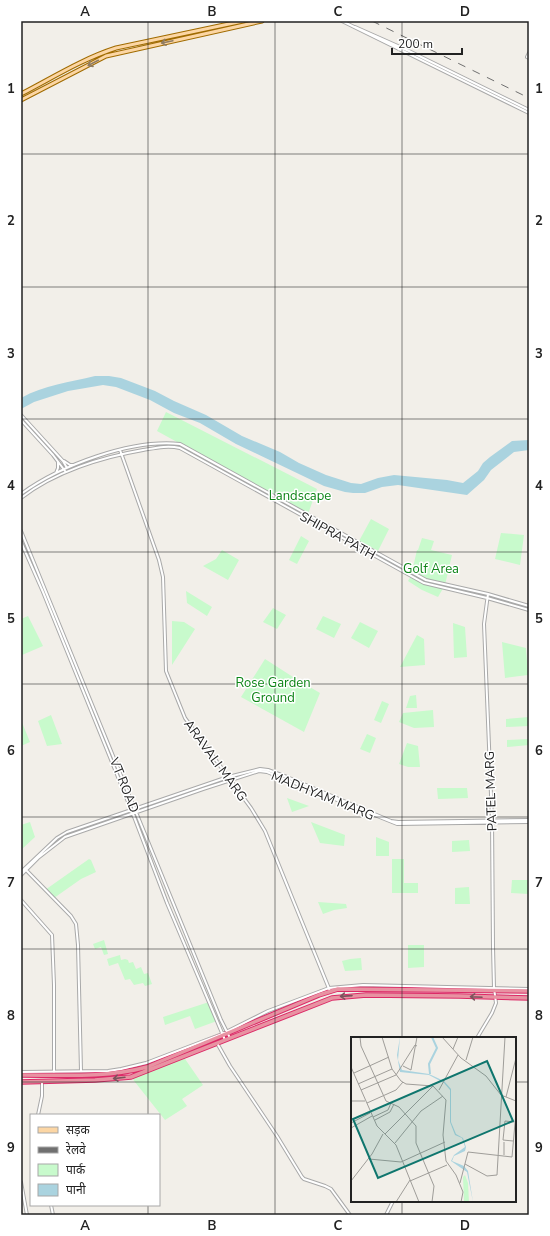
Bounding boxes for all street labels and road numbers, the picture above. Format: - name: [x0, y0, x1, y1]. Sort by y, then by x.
- street label: SHIPRA PATH: [296, 508, 379, 564]
- street label: ARAVALI MARG: [179, 716, 251, 805]
- street label: PATEL MARG: [481, 751, 501, 831]
- street label: VT ROAD: [105, 754, 143, 816]
- street label: MADHYAM MARG: [268, 767, 377, 825]

